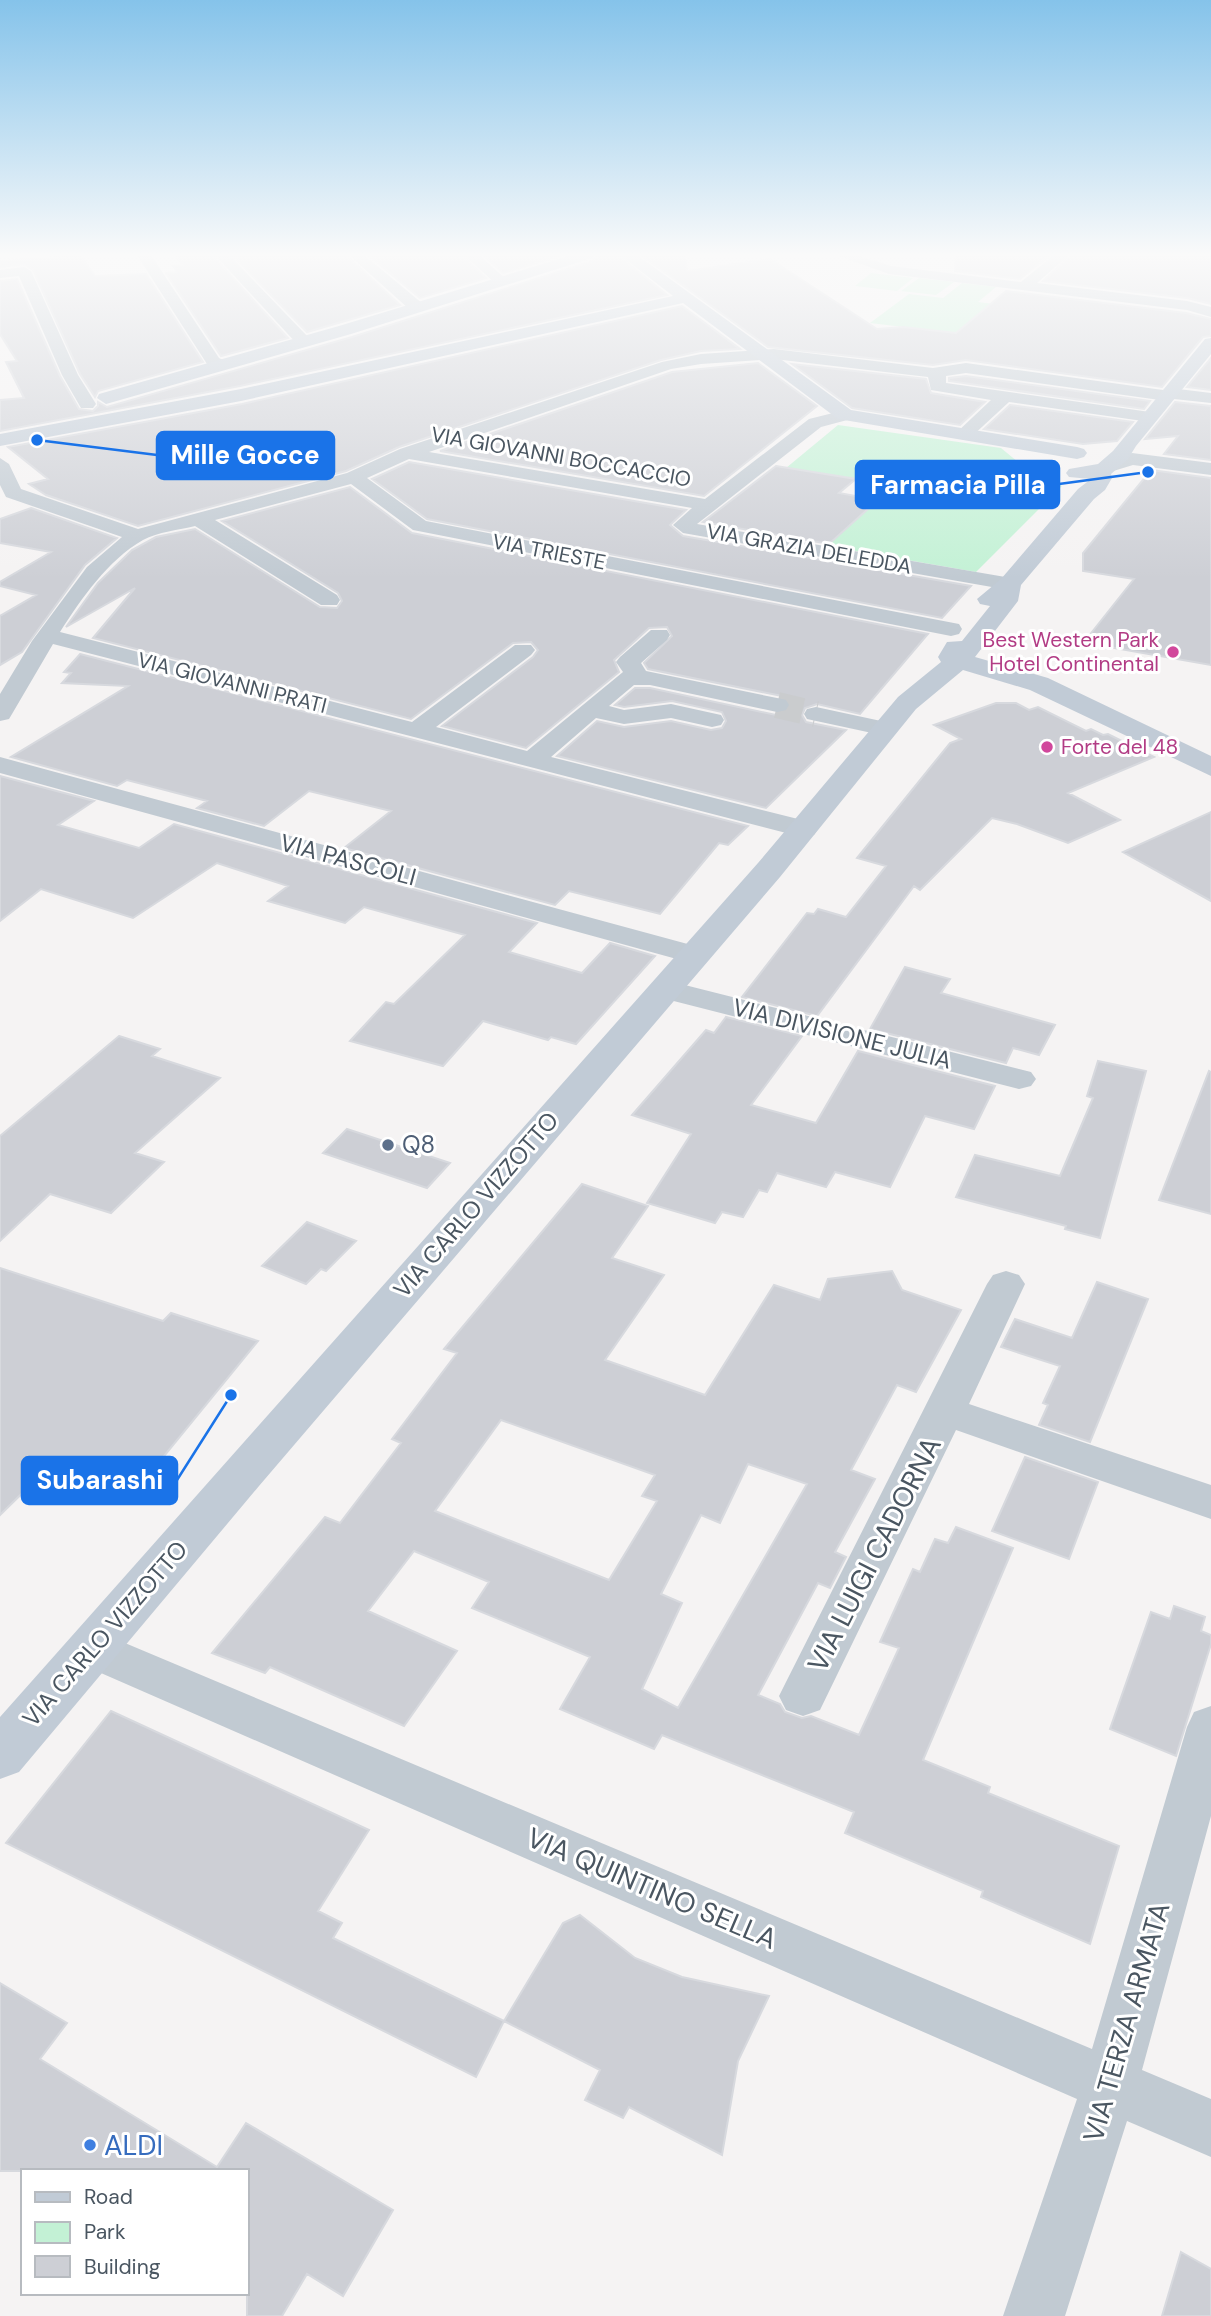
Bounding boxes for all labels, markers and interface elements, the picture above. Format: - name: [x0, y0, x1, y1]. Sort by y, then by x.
- street label: VIA GIOVANNI BOCCACCIO: [429, 420, 693, 494]
- callout: Mille Gocce: [157, 432, 334, 479]
- text: Mille Gocce: [170, 438, 320, 472]
- callout: Farmacia Pilla: [856, 461, 1059, 508]
- text: Farmacia Pilla: [870, 468, 1046, 502]
- street label: VIA GRAZIA DELEDDA: [704, 517, 914, 581]
- street label: VIA TRIESTE: [490, 527, 608, 577]
- place label: Best Western Park Hotel Continental: [982, 626, 1159, 678]
- marker: Best Western Park Hotel Continental: [1165, 644, 1181, 660]
- street label: VIA GIOVANNI PRATI: [134, 646, 330, 720]
- place label: Forte del 48: [1061, 733, 1178, 761]
- marker: Forte del 48: [1039, 739, 1055, 755]
- street label: VIA PASCOLI: [277, 826, 420, 893]
- street label: VIA DIVISIONE JULIA: [730, 991, 955, 1076]
- street label: VIA CARLO VIZZOTTO: [386, 1105, 565, 1304]
- place label: Q8: [402, 1129, 435, 1160]
- marker: Q8: [380, 1137, 396, 1153]
- street label: VIA LUIGI CADORNA: [799, 1430, 950, 1678]
- callout: Subarashi: [22, 1457, 177, 1504]
- text: Subarashi: [37, 1463, 163, 1497]
- street label: VIA CARLO VIZZOTTO: [15, 1534, 194, 1733]
- street label: VIA QUINTINO SELLA: [521, 1819, 782, 1958]
- street label: VIA TERZA ARMATA: [1075, 1898, 1178, 2146]
- place label: ALDI: [104, 2127, 163, 2164]
- marker: ALDI: [82, 2137, 98, 2153]
- legend: [21, 2169, 248, 2295]
- text: Road: [84, 2183, 133, 2211]
- text: Park: [84, 2218, 126, 2246]
- text: Building: [84, 2253, 161, 2281]

